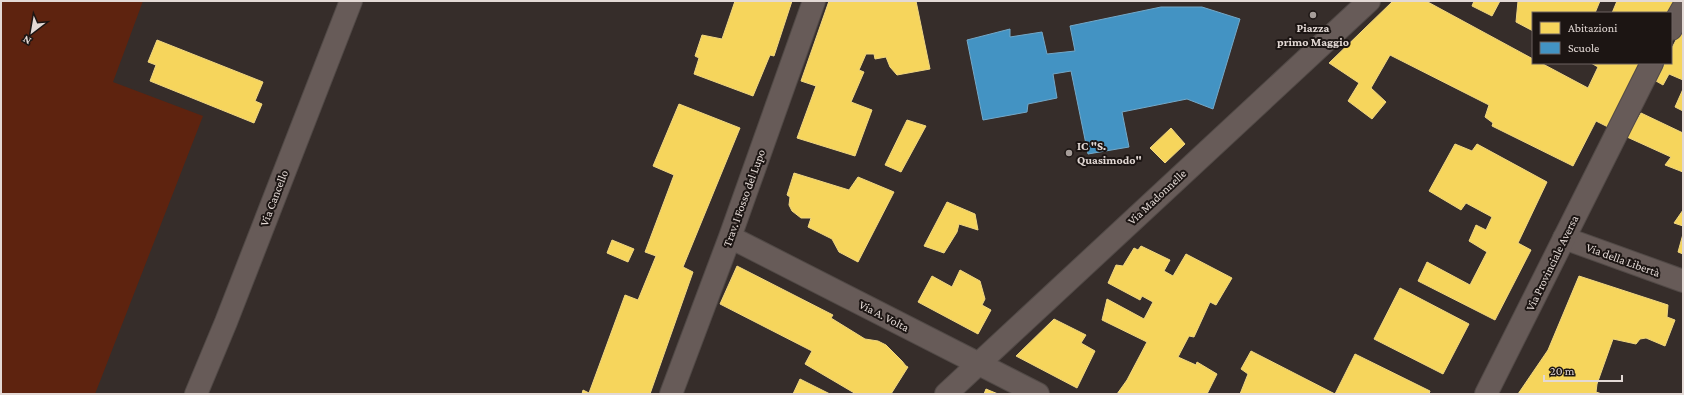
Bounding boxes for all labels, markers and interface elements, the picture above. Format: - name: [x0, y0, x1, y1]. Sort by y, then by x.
- marker: Piazza primo Maggio: [1308, 10, 1318, 20]
- north arrow: [12, 12, 52, 52]
- legend: [1532, 12, 1672, 64]
- place label: Piazza primo Maggio: [1277, 21, 1349, 49]
- text: Abitazioni: [1568, 21, 1617, 35]
- text: N: [20, 33, 33, 48]
- text: Scuole: [1568, 41, 1599, 55]
- place label: IC "S. Quasimodo": [1077, 139, 1142, 167]
- street label: Trav. I Fosso del Lupo: [720, 147, 768, 249]
- marker: IC "S. Quasimodo": [1064, 148, 1074, 158]
- street label: Via Madonnelle: [1125, 166, 1189, 228]
- street label: Via Cancello: [257, 168, 291, 228]
- street label: Via Provinciale Aversa: [1523, 212, 1581, 313]
- street label: Via della Libertà: [1584, 240, 1662, 280]
- street label: Via A. Volta: [857, 297, 912, 335]
- scale bar: [1544, 357, 1622, 383]
- text: 20 m: [1550, 364, 1575, 378]

